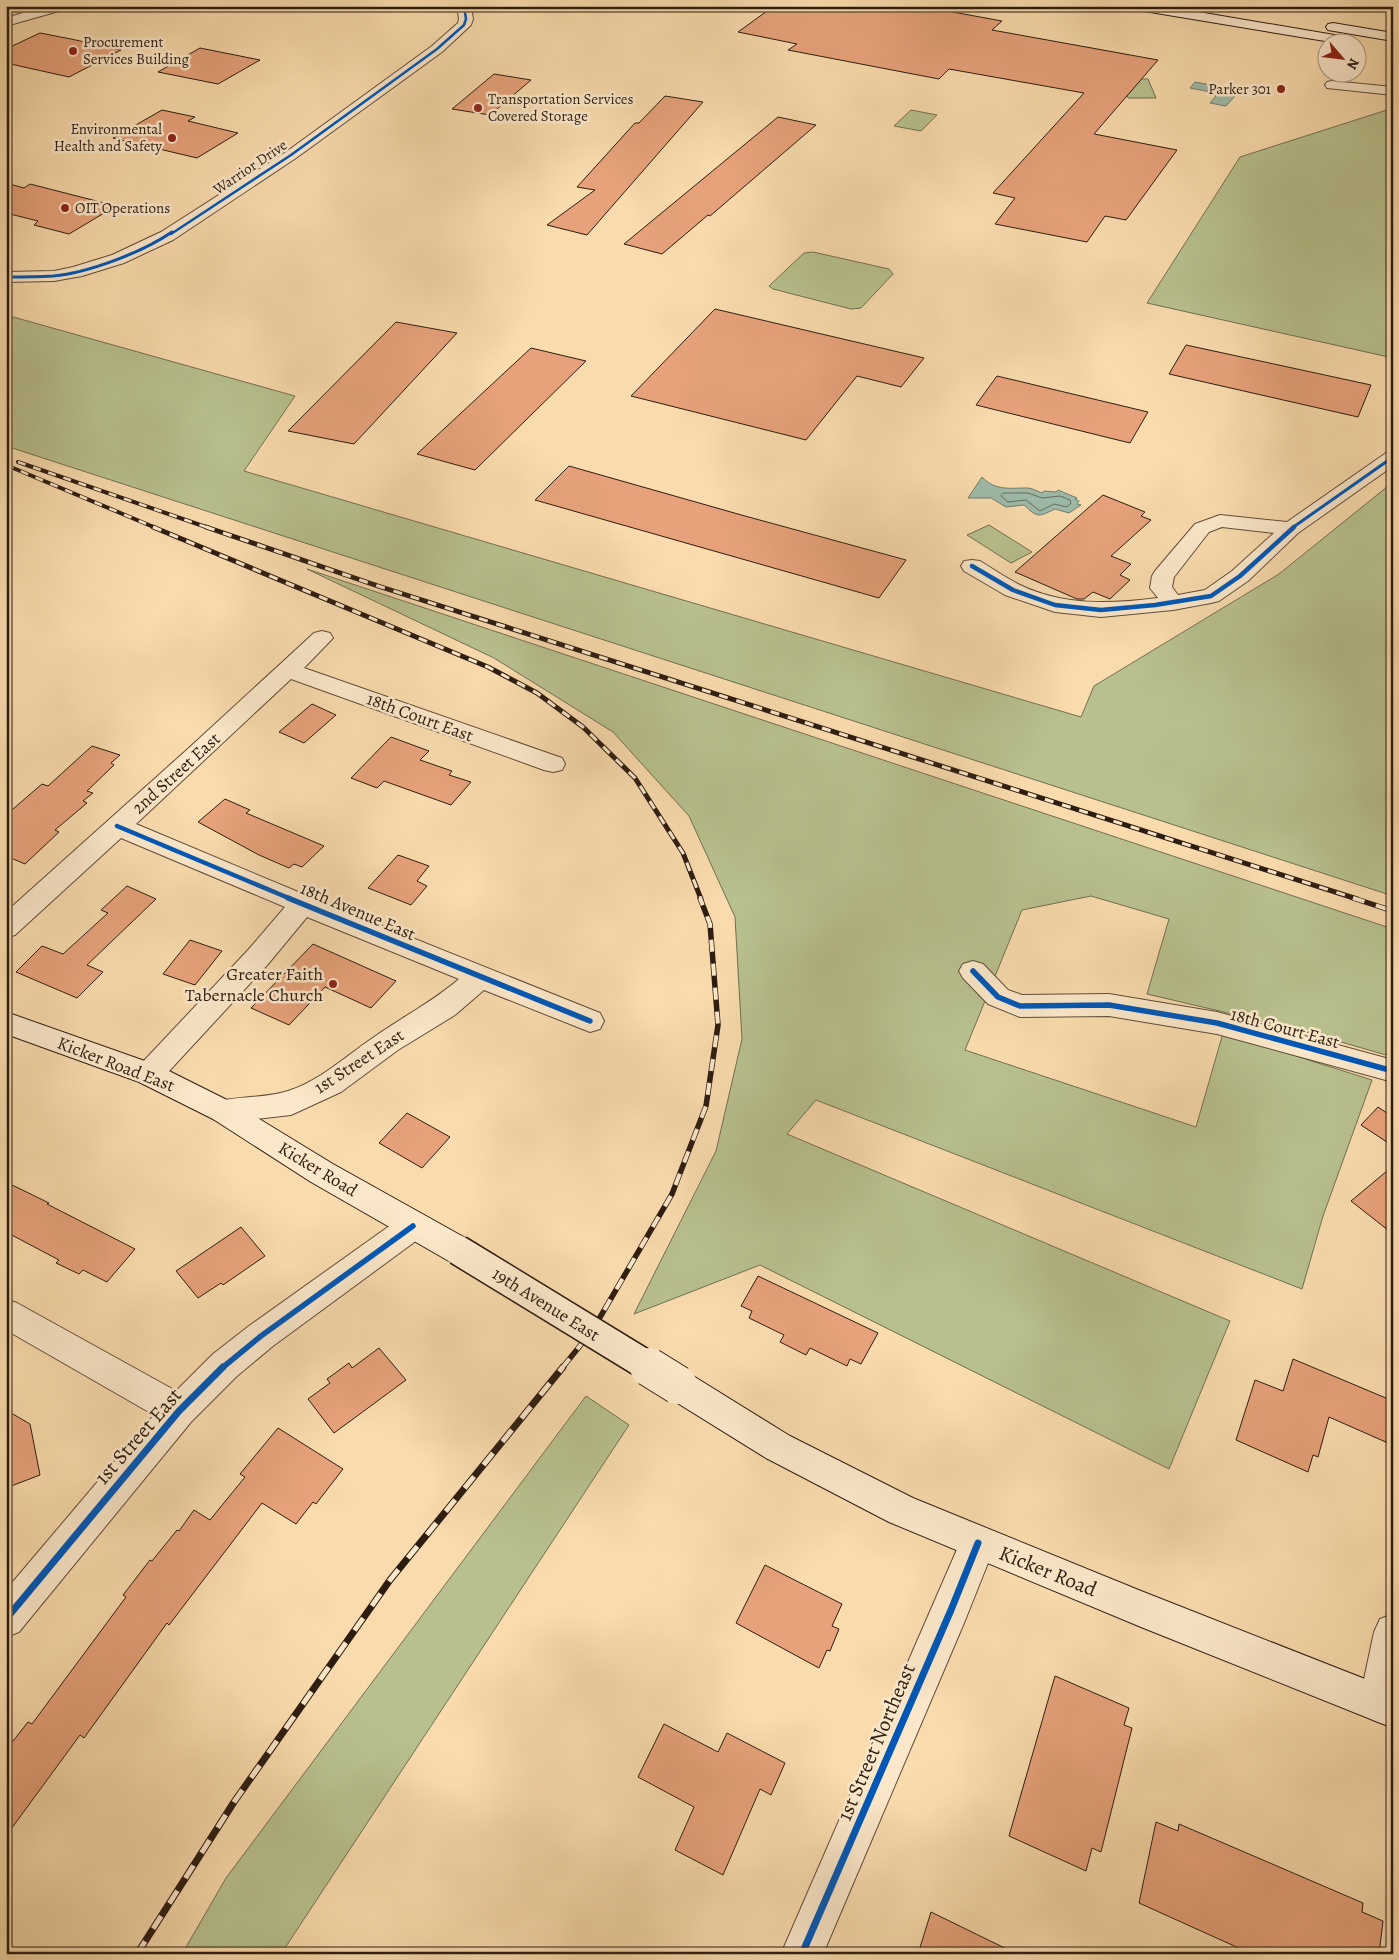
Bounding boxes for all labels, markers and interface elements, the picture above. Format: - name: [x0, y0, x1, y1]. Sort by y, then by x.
- place label: Procurement Services Building: [83, 32, 190, 69]
- north arrow: [1316, 32, 1366, 82]
- marker: Procurement Services Building: [67, 45, 79, 57]
- text: N: [1342, 55, 1364, 73]
- place label: Parker 301: [1208, 79, 1271, 99]
- marker: Parker 301: [1275, 83, 1287, 95]
- place label: Transportation Services Covered Storage: [488, 89, 634, 126]
- marker: Transportation Services Covered Storage: [472, 102, 484, 114]
- place label: Environmental Health and Safety: [54, 119, 162, 156]
- marker: Environmental Health and Safety: [166, 132, 178, 144]
- street label: Warrior Drive: [208, 135, 291, 200]
- place label: OIT Operations: [75, 198, 170, 218]
- marker: OIT Operations: [59, 202, 71, 214]
- street label: 18th Court East: [363, 687, 477, 747]
- street label: 2nd Street East: [127, 727, 225, 819]
- street label: 18th Avenue East: [297, 876, 419, 946]
- place label: Greater Faith Tabernacle Church: [185, 962, 323, 1007]
- marker: Greater Faith Tabernacle Church: [327, 978, 339, 990]
- street label: 18th Court East: [1228, 1002, 1342, 1054]
- street label: 1st Street East: [309, 1023, 409, 1099]
- street label: Kicker Road East: [54, 1031, 178, 1097]
- street label: Kicker Road: [274, 1136, 362, 1202]
- street label: 19th Avenue East: [488, 1261, 604, 1347]
- street label: 1st Street East: [88, 1382, 188, 1490]
- street label: Kicker Road: [995, 1539, 1102, 1604]
- street label: 1st Street Northeast: [830, 1659, 922, 1825]

